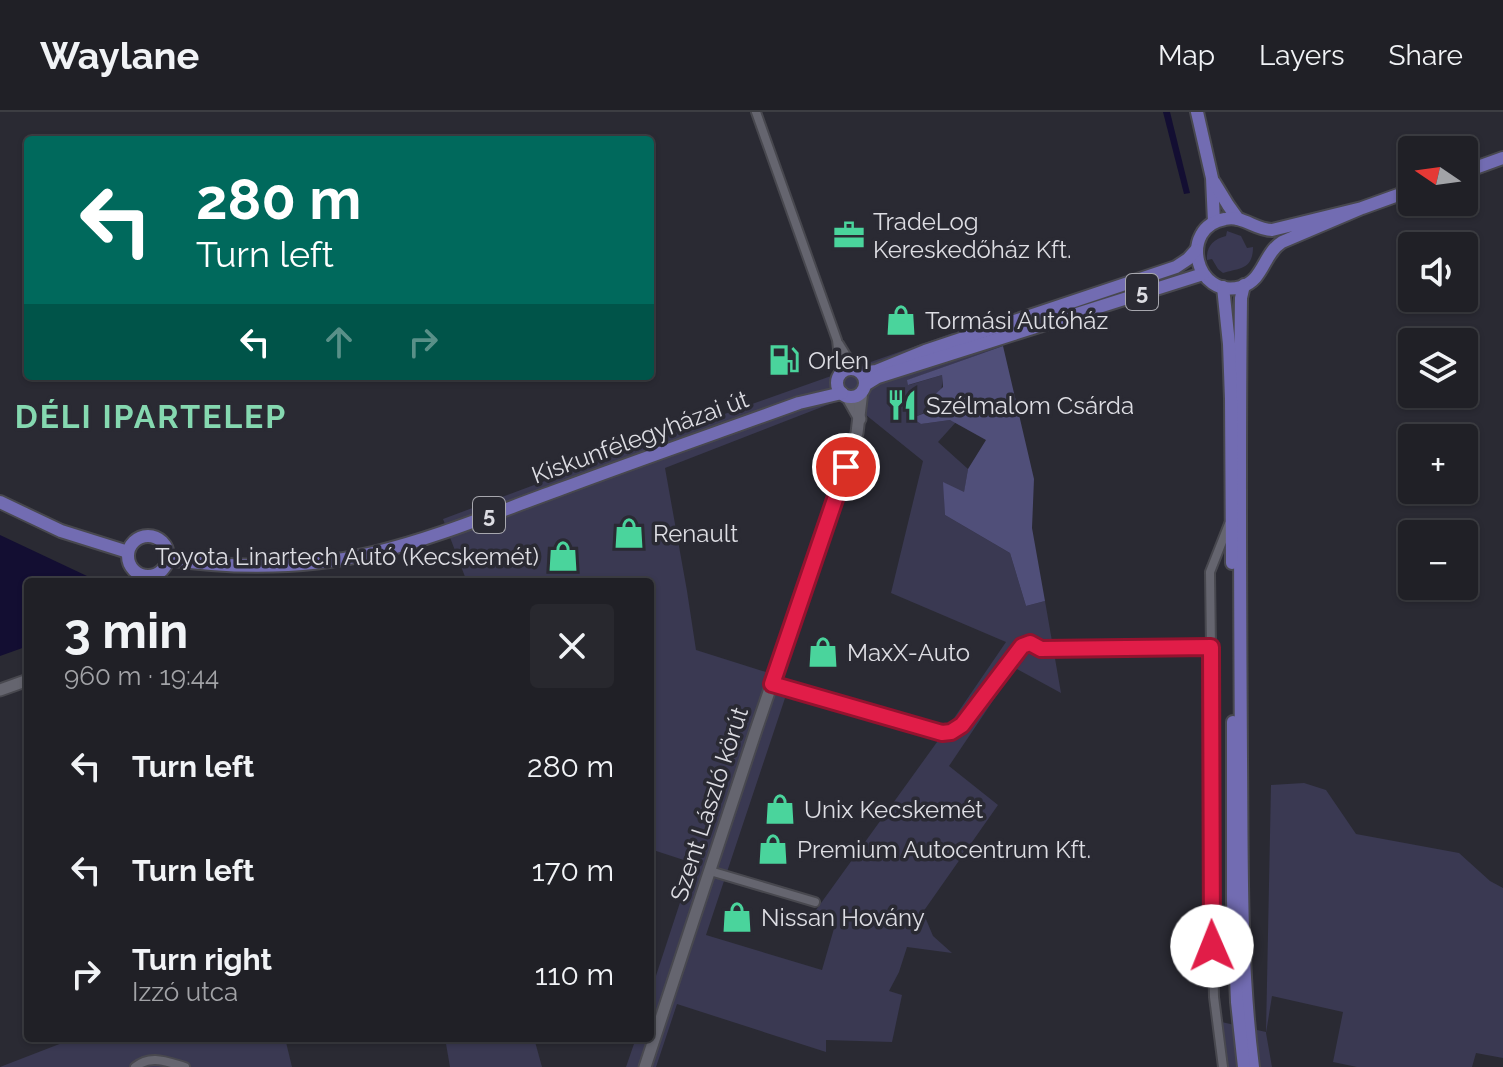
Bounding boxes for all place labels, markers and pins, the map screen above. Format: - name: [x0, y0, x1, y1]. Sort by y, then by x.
- place label: TradeLog Kereskedőház Kft.: [873, 207, 1072, 264]
- office icon: TradeLog Kereskedőház Kft.: [832, 218, 866, 252]
- shop icon: Tormási Autóház: [884, 303, 918, 337]
- place label: Tormási Autóház: [925, 306, 1108, 335]
- fuel station icon: Orlen: [767, 343, 801, 377]
- place label: Orlen: [808, 346, 869, 375]
- restaurant icon: Szélmalom Csárda: [885, 388, 919, 422]
- place label: Szélmalom Csárda: [926, 391, 1134, 420]
- pin: [812, 433, 880, 501]
- shop icon: Renault: [612, 516, 646, 550]
- place label: Renault: [653, 519, 738, 548]
- shop icon: Toyota Linartech Autó (Kecskemét): [546, 539, 580, 573]
- place label: Toyota Linartech Autó (Kecskemét): [155, 542, 539, 571]
- shop icon: MaxX-Auto: [806, 635, 840, 669]
- place label: MaxX-Auto: [847, 638, 970, 667]
- shop icon: Unix Kecskemét: [763, 792, 797, 826]
- place label: Unix Kecskemét: [804, 795, 983, 824]
- shop icon: Premium Autocentrum Kft.: [756, 832, 790, 866]
- place label: Premium Autocentrum Kft.: [797, 835, 1091, 864]
- shop icon: Nissan Hovány: [720, 900, 754, 934]
- place label: Nissan Hovány: [761, 903, 925, 932]

